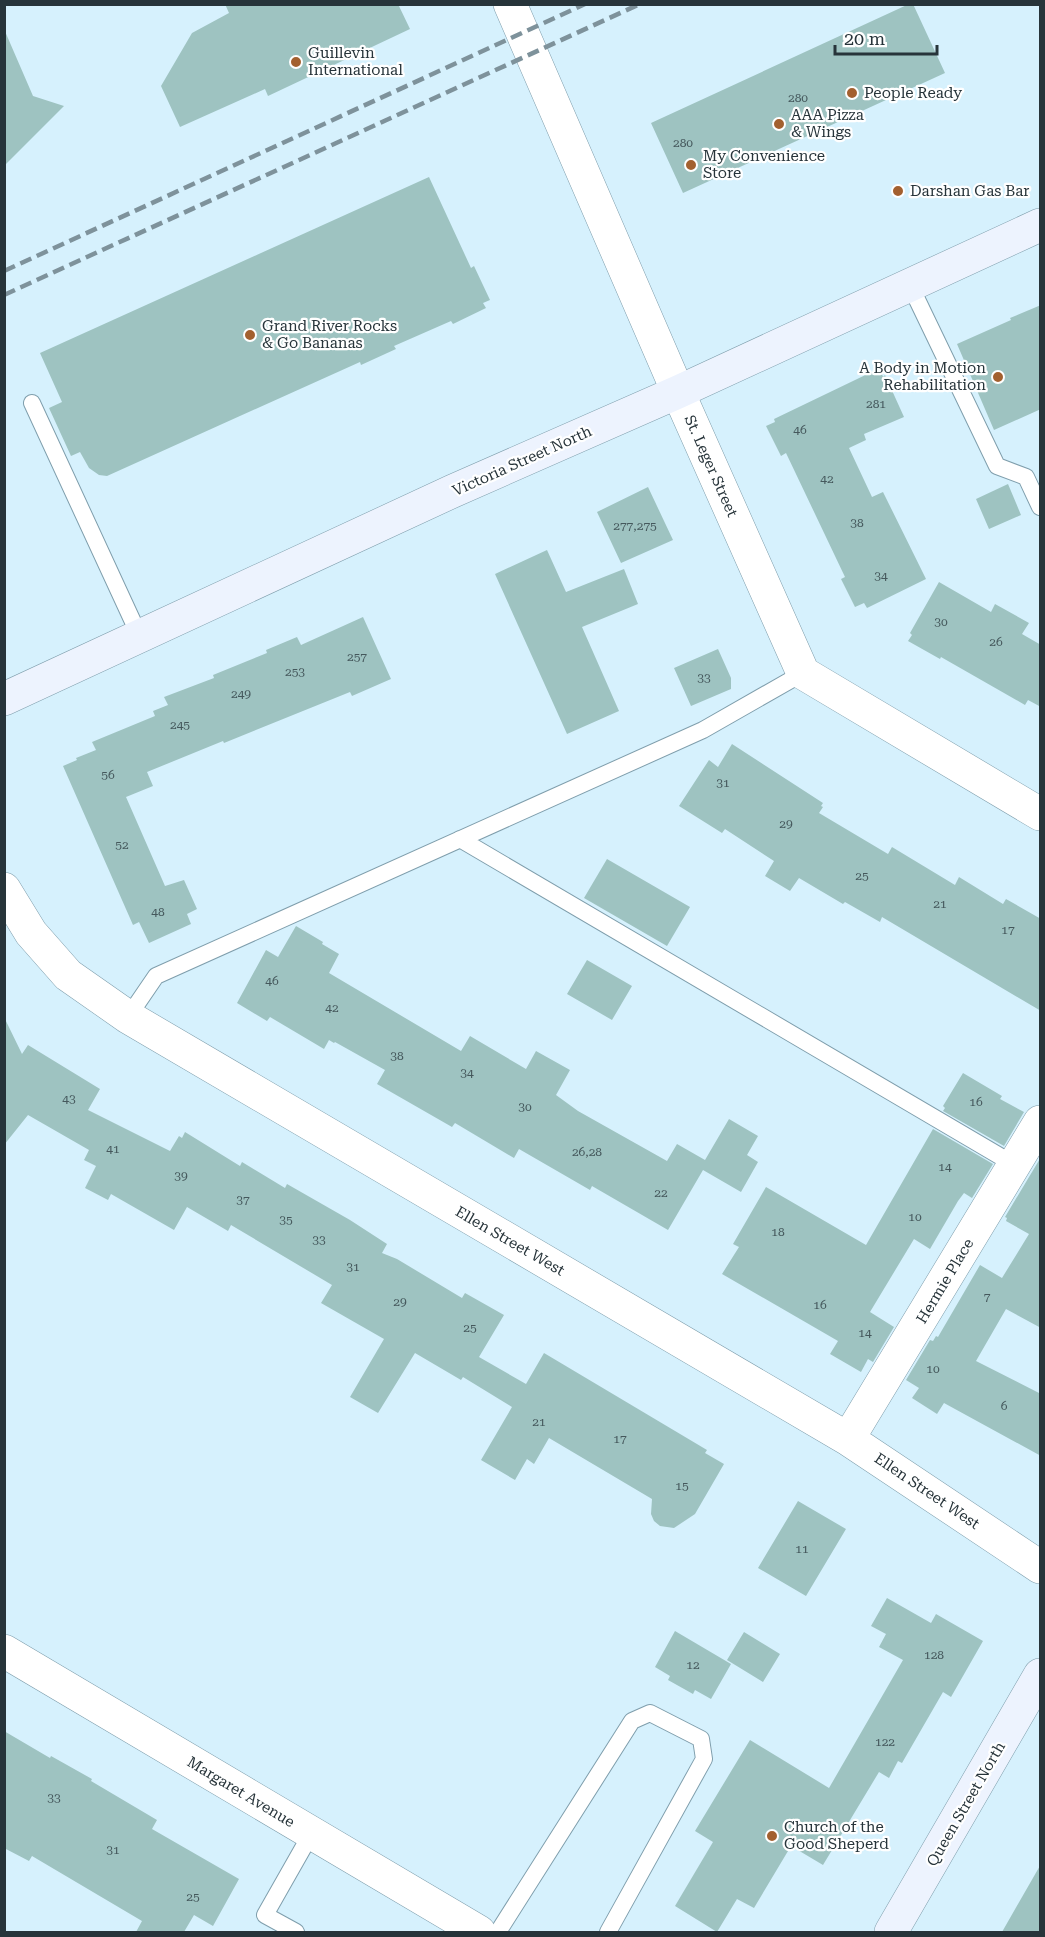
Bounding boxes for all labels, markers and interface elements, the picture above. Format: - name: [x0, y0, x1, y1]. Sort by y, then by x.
- scale bar: [835, 18, 937, 56]
- text: 20 m: [844, 28, 885, 49]
- place label: Guillevin International: [308, 44, 403, 79]
- marker: Guillevin International: [289, 55, 303, 69]
- place label: People Ready: [864, 84, 962, 102]
- marker: People Ready: [845, 86, 859, 100]
- house number: 280: [788, 91, 808, 105]
- place label: AAA Pizza & Wings: [791, 106, 864, 141]
- marker: AAA Pizza & Wings: [772, 117, 786, 131]
- house number: 280: [673, 136, 693, 150]
- place label: My Convenience Store: [703, 147, 825, 182]
- marker: My Convenience Store: [684, 158, 698, 172]
- place label: Darshan Gas Bar: [910, 182, 1030, 200]
- marker: Darshan Gas Bar: [891, 184, 905, 198]
- place label: Grand River Rocks & Go Bananas: [262, 317, 397, 352]
- marker: Grand River Rocks & Go Bananas: [243, 328, 257, 342]
- place label: A Body in Motion Rehabilitation: [859, 359, 986, 394]
- marker: A Body in Motion Rehabilitation: [991, 370, 1005, 384]
- house number: 281: [866, 397, 886, 411]
- street label: St. Leger Street: [680, 412, 742, 520]
- street label: Victoria Street North: [449, 422, 595, 500]
- house number: 46: [793, 423, 807, 437]
- house number: 42: [820, 472, 834, 486]
- house number: 38: [850, 516, 864, 530]
- house number: 277,275: [613, 519, 657, 533]
- house number: 34: [874, 569, 888, 583]
- house number: 30: [934, 615, 948, 629]
- house number: 26: [989, 635, 1003, 649]
- house number: 257: [347, 650, 367, 664]
- house number: 253: [285, 665, 305, 679]
- house number: 33: [697, 671, 711, 685]
- house number: 249: [231, 687, 251, 701]
- house number: 245: [170, 718, 190, 732]
- house number: 56: [101, 768, 115, 782]
- house number: 31: [716, 776, 730, 790]
- house number: 29: [779, 817, 793, 831]
- house number: 52: [115, 838, 129, 852]
- house number: 25: [855, 869, 869, 883]
- house number: 21: [933, 897, 947, 911]
- house number: 48: [151, 905, 165, 919]
- house number: 17: [1001, 923, 1015, 937]
- house number: 46: [265, 974, 279, 988]
- house number: 42: [325, 1001, 339, 1015]
- house number: 38: [390, 1049, 404, 1063]
- house number: 34: [460, 1066, 474, 1080]
- house number: 43: [62, 1092, 76, 1106]
- house number: 16: [969, 1095, 983, 1109]
- house number: 30: [518, 1100, 532, 1114]
- house number: 41: [106, 1142, 120, 1156]
- house number: 26,28: [572, 1145, 602, 1159]
- house number: 14: [938, 1160, 952, 1174]
- house number: 39: [174, 1169, 188, 1183]
- house number: 22: [654, 1186, 668, 1200]
- house number: 37: [236, 1193, 250, 1207]
- street label: Ellen Street West: [452, 1202, 568, 1280]
- house number: 10: [908, 1210, 922, 1224]
- house number: 35: [279, 1213, 293, 1227]
- house number: 18: [771, 1225, 785, 1239]
- house number: 33: [312, 1233, 326, 1247]
- street label: Hermie Place: [913, 1235, 977, 1327]
- house number: 31: [346, 1260, 360, 1274]
- house number: 7: [984, 1290, 991, 1304]
- house number: 29: [393, 1295, 407, 1309]
- house number: 16: [813, 1298, 827, 1312]
- house number: 25: [463, 1321, 477, 1335]
- house number: 14: [858, 1326, 872, 1340]
- house number: 10: [926, 1362, 940, 1376]
- house number: 6: [1001, 1399, 1008, 1413]
- house number: 21: [532, 1415, 546, 1429]
- house number: 17: [613, 1432, 627, 1446]
- street label: Ellen Street West: [871, 1449, 983, 1533]
- house number: 15: [675, 1479, 689, 1493]
- house number: 11: [795, 1542, 809, 1556]
- house number: 128: [924, 1648, 944, 1662]
- house number: 12: [686, 1658, 700, 1672]
- house number: 122: [875, 1735, 895, 1749]
- street label: Queen Street North: [923, 1738, 1009, 1869]
- street label: Margaret Avenue: [184, 1753, 298, 1831]
- house number: 33: [47, 1791, 61, 1805]
- place label: Church of the Good Sheperd: [784, 1818, 889, 1853]
- marker: Church of the Good Sheperd: [765, 1829, 779, 1843]
- house number: 31: [106, 1843, 120, 1857]
- house number: 25: [186, 1890, 200, 1904]

